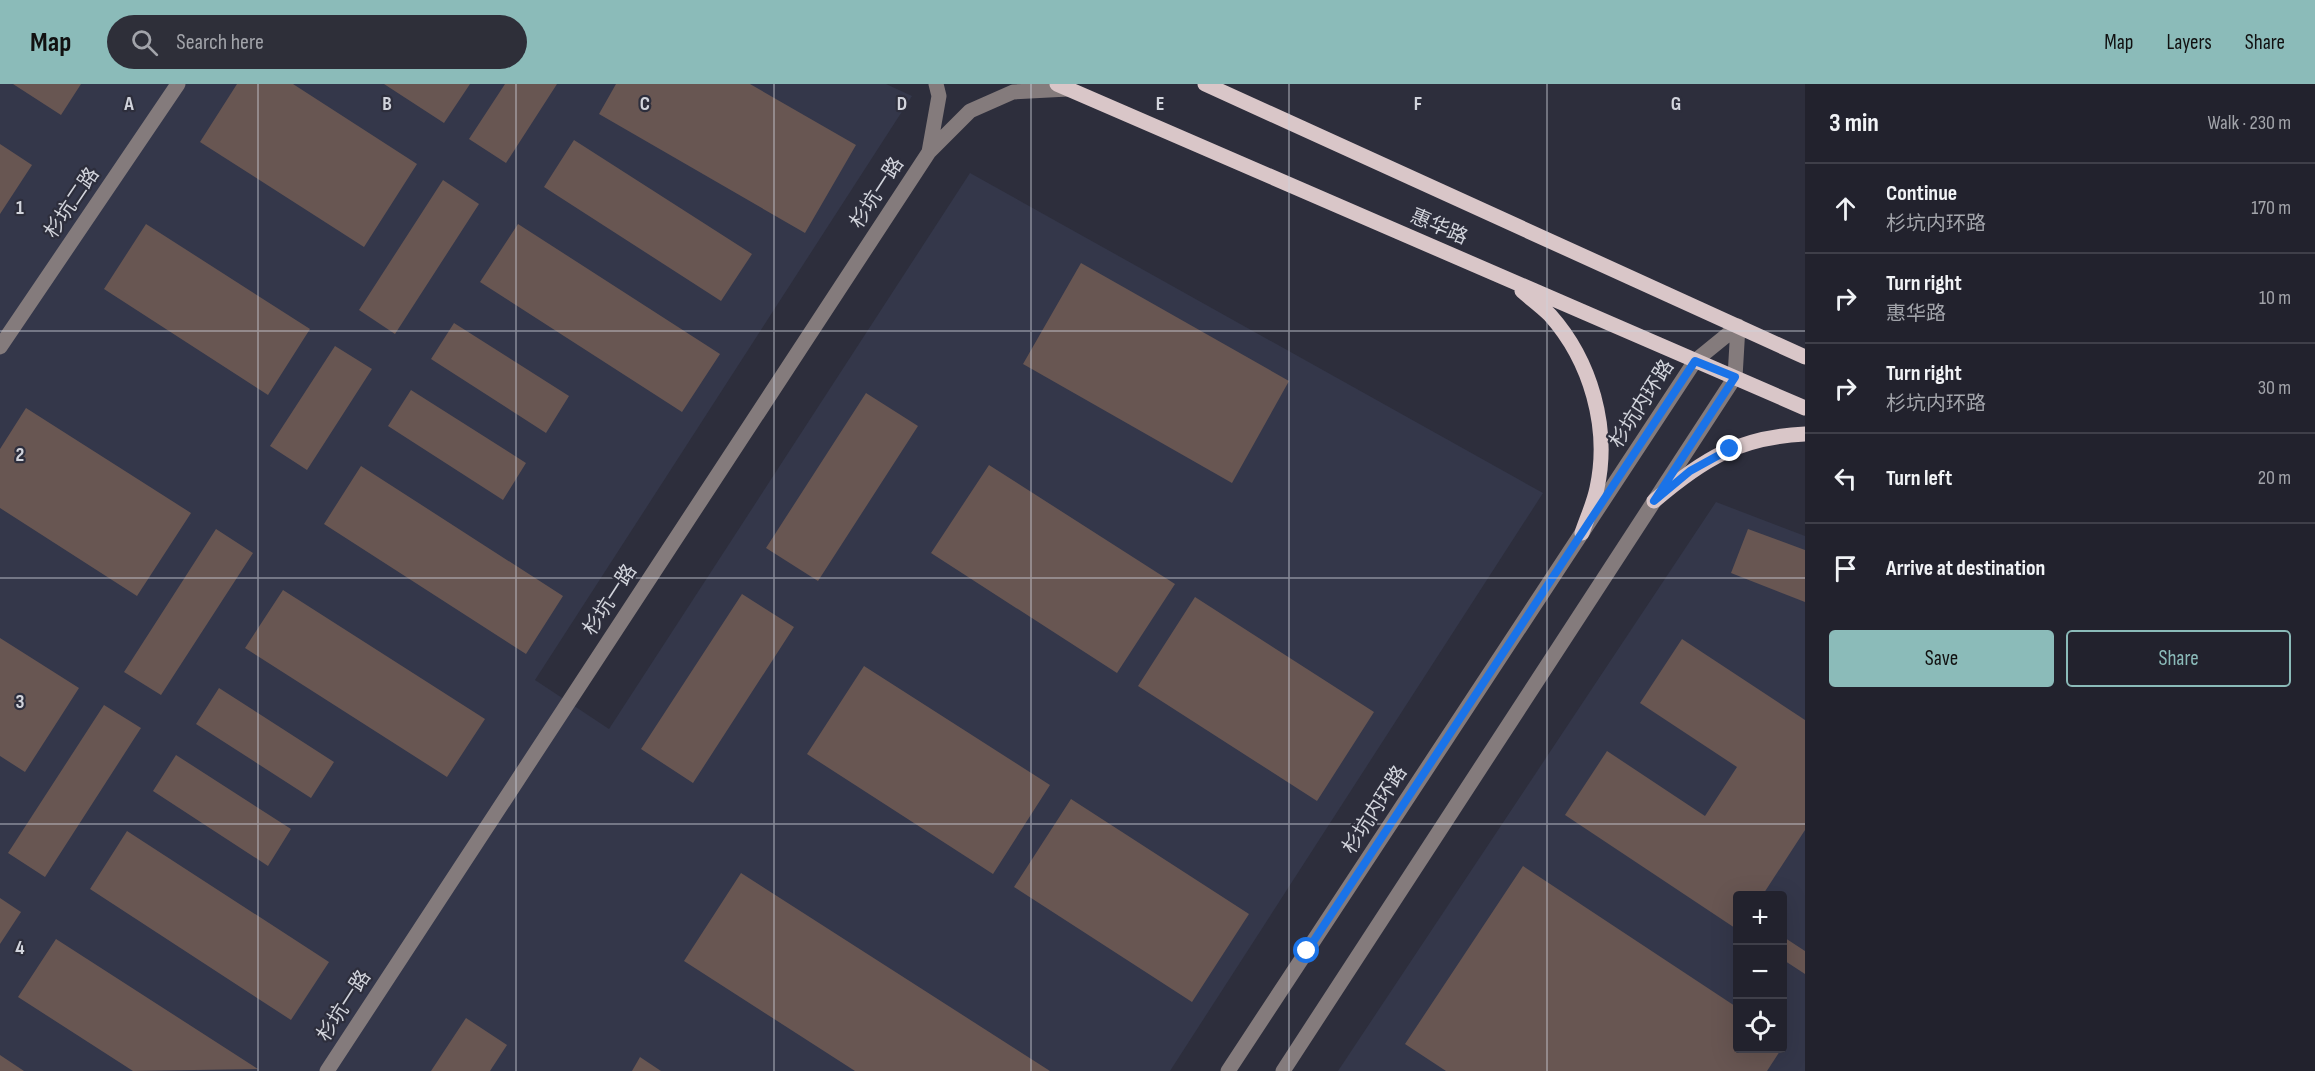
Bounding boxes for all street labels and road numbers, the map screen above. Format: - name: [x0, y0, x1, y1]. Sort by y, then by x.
- street label: 杉坑一路: [845, 153, 909, 233]
- street label: 杉坑二路: [40, 163, 104, 243]
- street label: 惠华路: [1407, 204, 1471, 250]
- street label: 杉坑内环路: [1605, 356, 1679, 452]
- street label: 杉坑一路: [578, 560, 642, 640]
- street label: 杉坑内环路: [1338, 762, 1412, 858]
- street label: 杉坑一路: [312, 966, 376, 1046]

